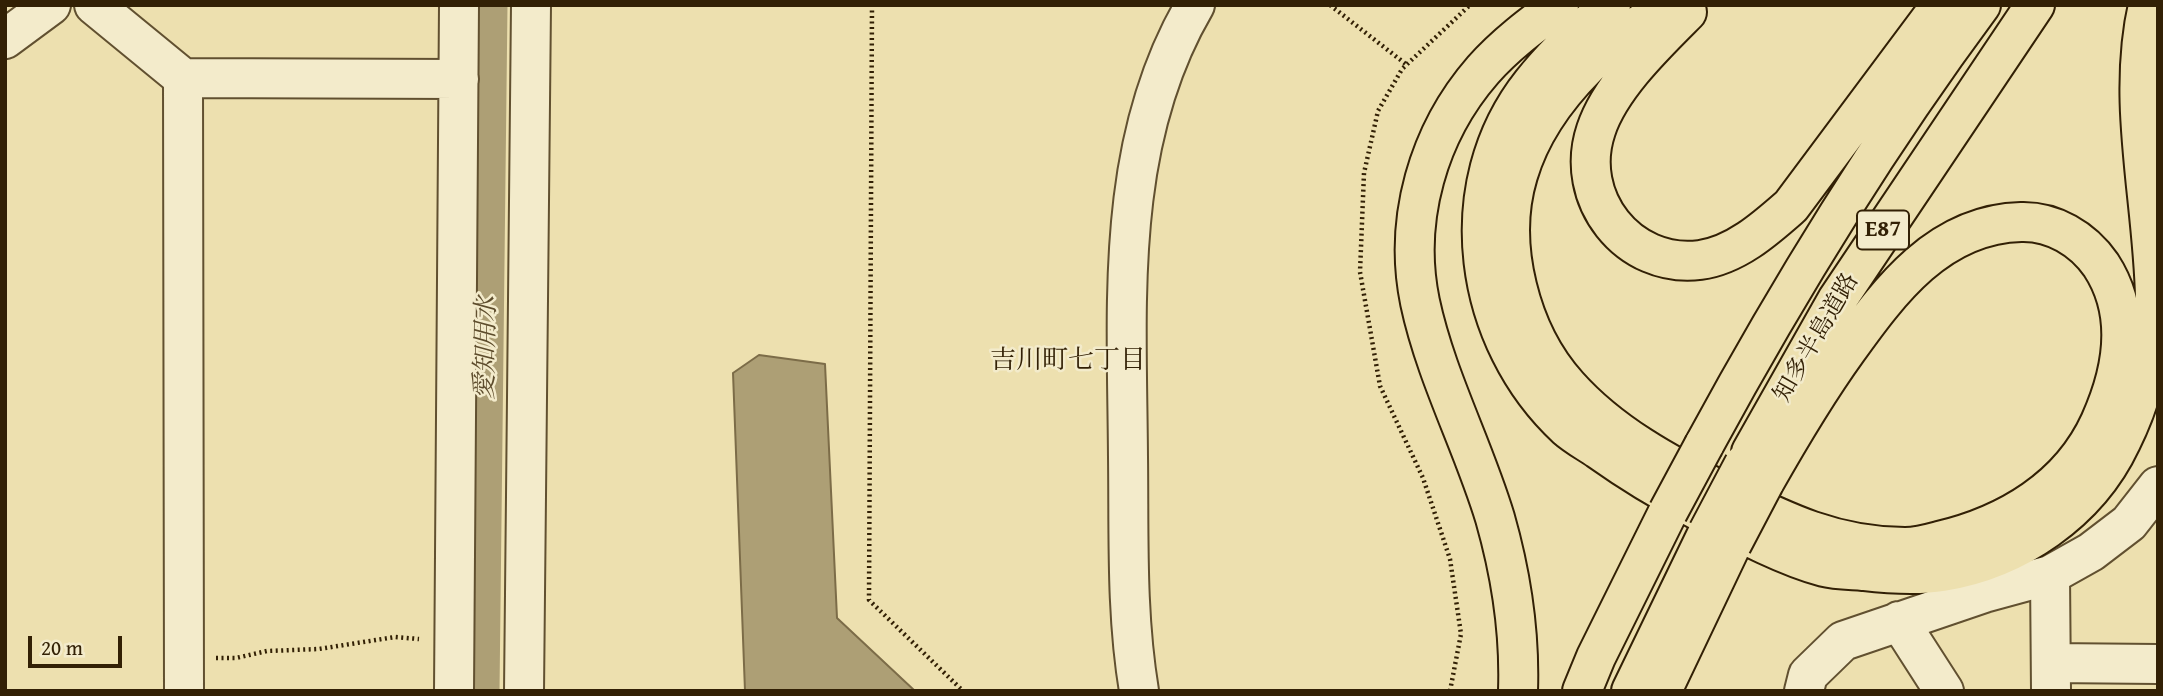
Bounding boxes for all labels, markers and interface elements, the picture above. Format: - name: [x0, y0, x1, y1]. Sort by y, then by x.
- road number: E87: [1857, 210, 1909, 249]
- street label: 知多半島道路: [1769, 268, 1865, 408]
- water label: 愛知用水: [470, 296, 504, 400]
- district label: 吉川町七丁目: [990, 345, 1146, 377]
- scale bar: [32, 622, 126, 666]
- text: 20 m: [41, 632, 83, 663]

